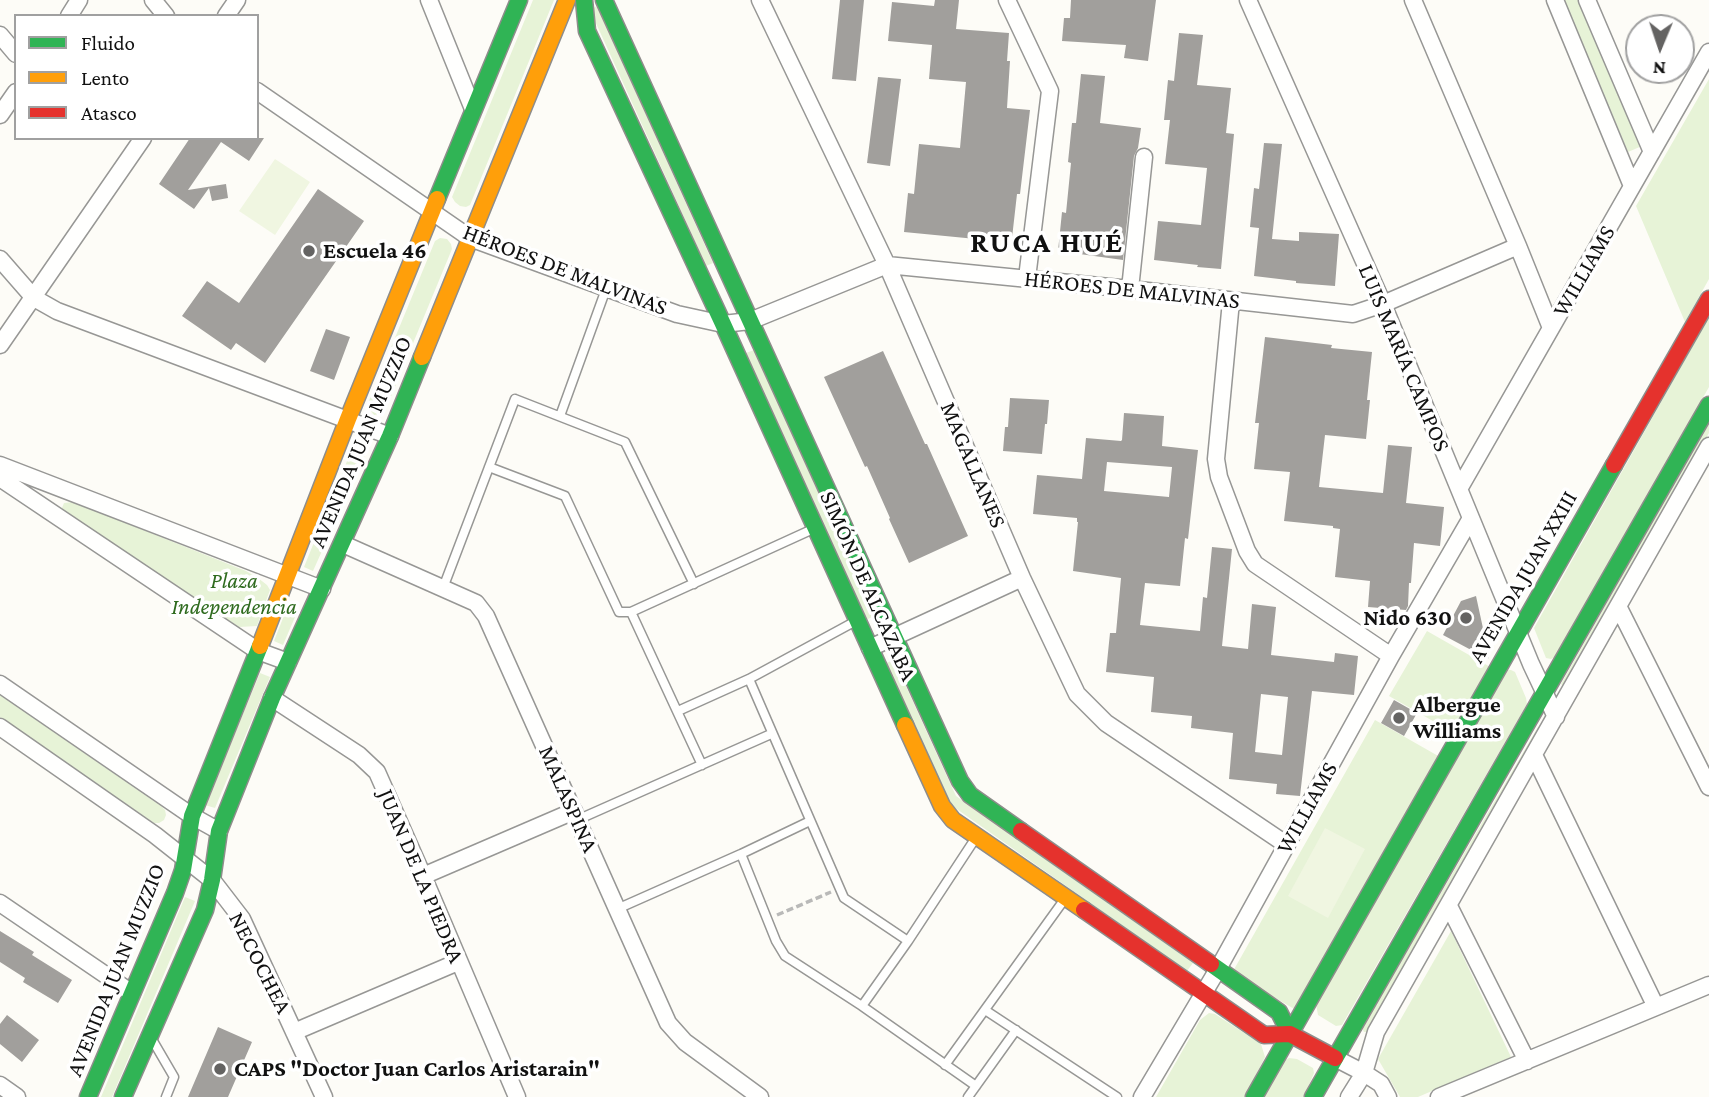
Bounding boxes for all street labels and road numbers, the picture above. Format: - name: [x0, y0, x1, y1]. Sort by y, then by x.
- street label: HÉROES DE MALVINAS: [459, 218, 671, 322]
- street label: WILLIAMS: [1547, 220, 1621, 322]
- street label: LUIS MARÍA CAMPOS: [1352, 260, 1456, 456]
- street label: HÉROES DE MALVINAS: [1023, 265, 1241, 315]
- street label: AVENIDA JUAN MUZZIO: [304, 332, 418, 552]
- street label: MAGALLANES: [934, 398, 1012, 532]
- street label: AVENIDA JUAN XXIII: [1463, 486, 1583, 668]
- street label: SIMÓN DE ALCAZABA: [814, 487, 922, 685]
- street label: MALASPINA: [532, 741, 604, 857]
- street label: WILLIAMS: [1270, 757, 1344, 859]
- street label: JUAN DE LA PIEDRA: [372, 785, 470, 967]
- street label: AVENIDA JUAN MUZZIO: [61, 860, 171, 1080]
- street label: NECOCHEA: [223, 907, 297, 1019]

